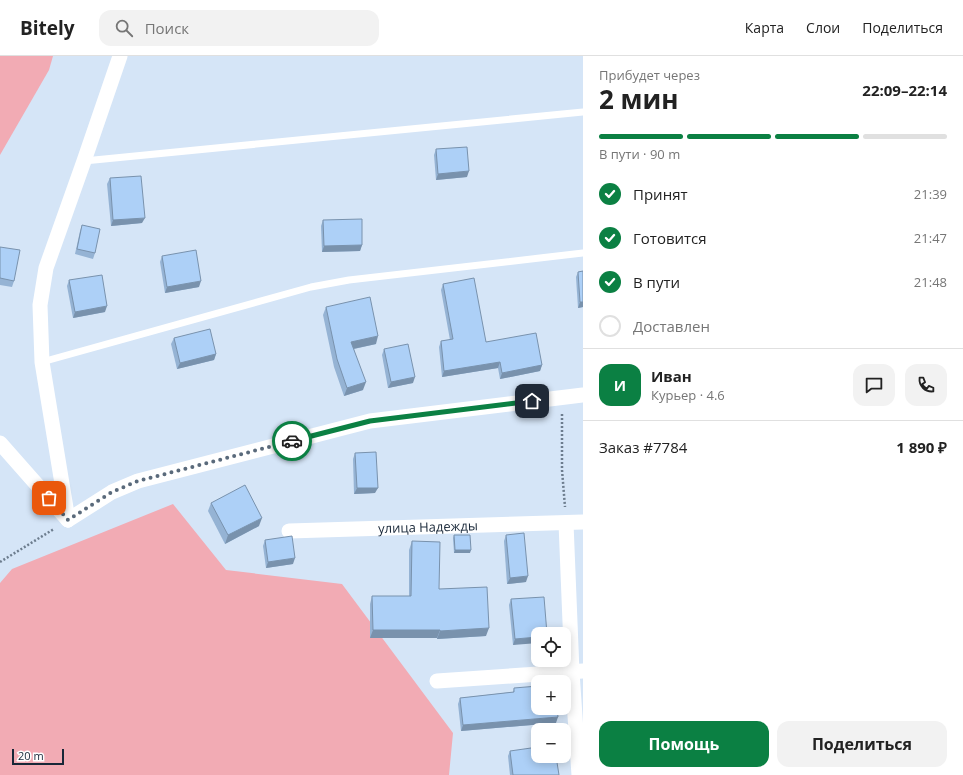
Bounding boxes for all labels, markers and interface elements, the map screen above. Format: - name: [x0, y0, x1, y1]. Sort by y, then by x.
- search box: [99, 10, 379, 46]
- text: Bitely: [20, 15, 75, 41]
- icon: search: [113, 17, 135, 39]
- text: Поиск: [145, 18, 189, 38]
- text: Карта: [745, 18, 784, 37]
- text: Слои: [806, 18, 840, 37]
- text: Поделиться: [862, 18, 943, 37]
- text: Прибудет через: [599, 66, 700, 84]
- text: 22:09–22:14: [862, 80, 947, 100]
- text: 2 мин: [599, 81, 679, 117]
- text: В пути · 90 m: [599, 145, 680, 163]
- icon: check: [599, 183, 621, 205]
- text: Принят: [633, 184, 688, 204]
- text: 21:39: [914, 185, 947, 203]
- icon: check: [599, 227, 621, 249]
- text: Готовится: [633, 228, 707, 248]
- text: 21:47: [914, 229, 947, 247]
- icon: check: [599, 271, 621, 293]
- text: В пути: [633, 272, 680, 292]
- text: 21:48: [914, 273, 947, 291]
- text: Доставлен: [633, 316, 710, 336]
- button: chat: [853, 364, 895, 406]
- button: phone: [905, 364, 947, 406]
- text: Иван: [651, 366, 692, 386]
- text: И: [614, 375, 626, 395]
- pin: [515, 384, 549, 418]
- text: Курьер · 4.6: [651, 386, 725, 404]
- icon: home: [521, 390, 543, 412]
- courier: [272, 421, 312, 461]
- icon: car: [281, 430, 303, 452]
- text: Заказ #7784: [599, 437, 687, 457]
- text: 1 890 ₽: [896, 437, 947, 457]
- pin: [32, 481, 66, 515]
- icon: bag: [38, 487, 60, 509]
- street label: улица Надежды: [378, 516, 478, 537]
- map controls: [531, 627, 571, 763]
- button: locate: [531, 627, 571, 667]
- button: +: [531, 675, 571, 715]
- button: Помощь: [599, 721, 769, 767]
- button: Поделиться: [777, 721, 947, 767]
- button: −: [531, 723, 571, 763]
- scale bar: [12, 747, 64, 766]
- text: 20 m: [18, 748, 44, 763]

